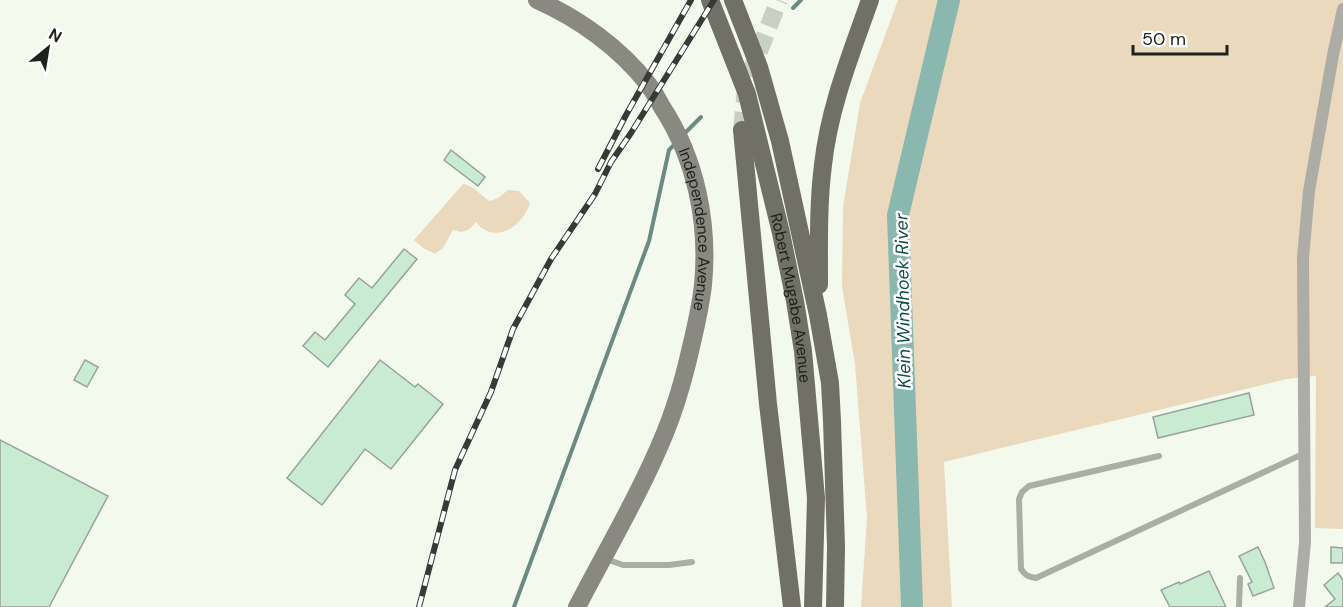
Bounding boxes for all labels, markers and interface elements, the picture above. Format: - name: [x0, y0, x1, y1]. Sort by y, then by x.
- north arrow: [18, 18, 78, 78]
- scale bar: [1133, 18, 1228, 56]
- text: N: [45, 23, 66, 47]
- text: 50 m: [1142, 27, 1186, 51]
- street label: Independence Avenue: [674, 145, 714, 313]
- street label: Robert Mugabe Avenue: [766, 211, 816, 384]
- water label: Klein Windhoek River: [889, 212, 917, 389]

